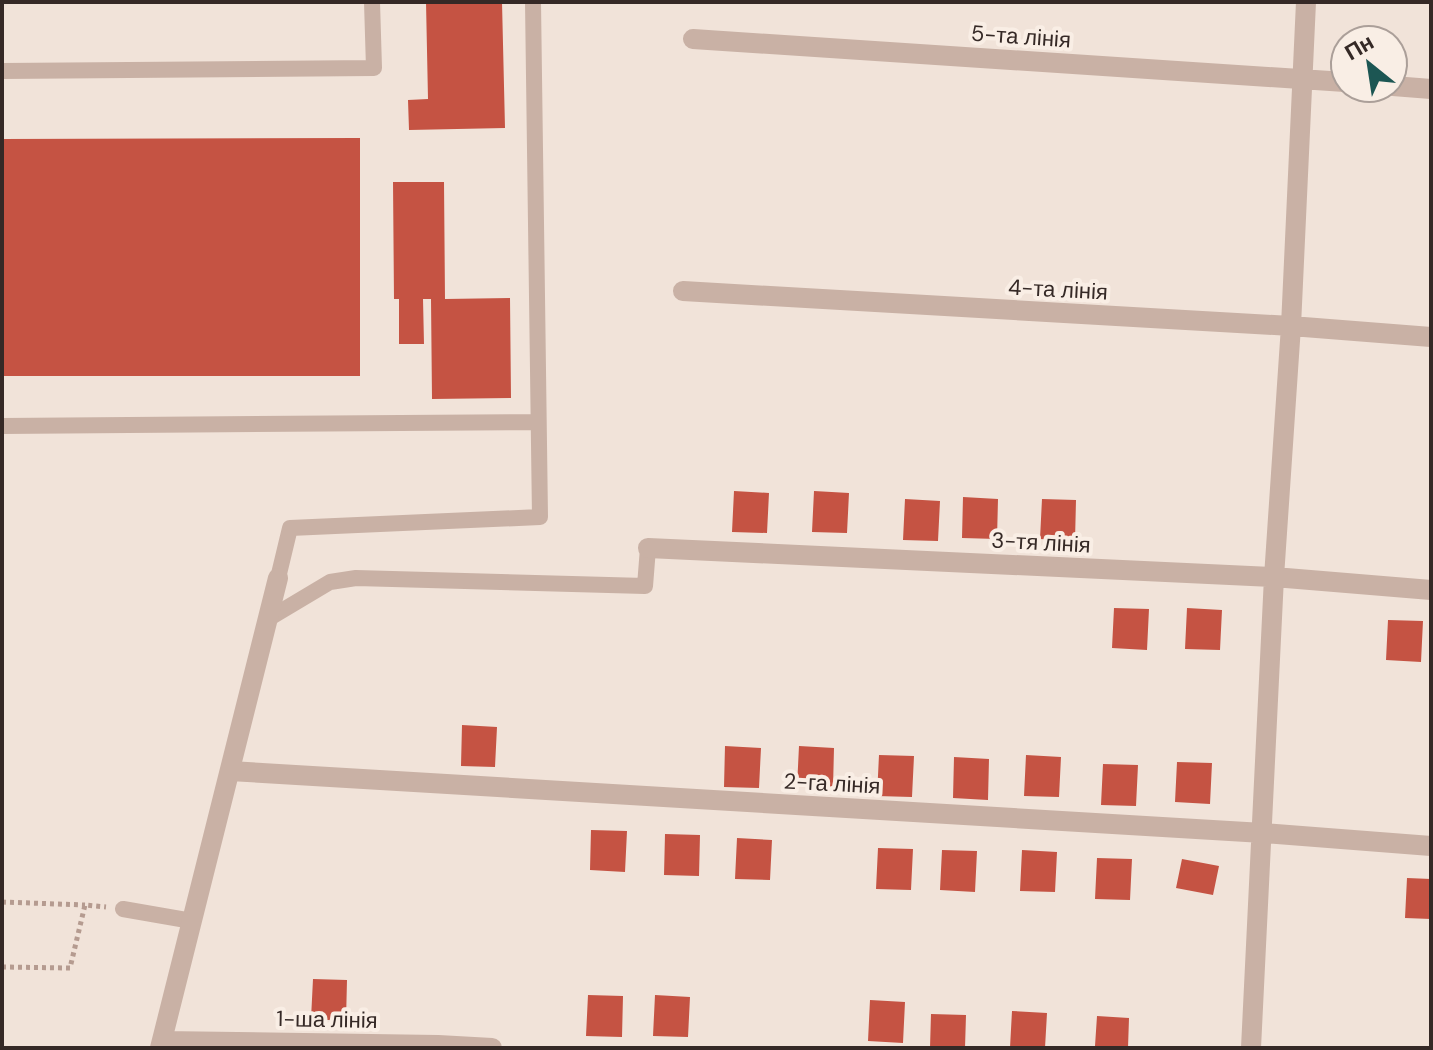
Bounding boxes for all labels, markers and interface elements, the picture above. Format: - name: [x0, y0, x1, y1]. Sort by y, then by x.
- street label: 5-та лінія: [970, 19, 1072, 54]
- north arrow: [1329, 24, 1409, 104]
- text: Пн: [1339, 27, 1379, 67]
- street label: 4-та лінія: [1007, 272, 1109, 307]
- street label: 3-тя лінія: [991, 525, 1091, 560]
- street label: 2-га лінія: [783, 766, 881, 801]
- street label: 1-ша лінія: [276, 1004, 378, 1035]

